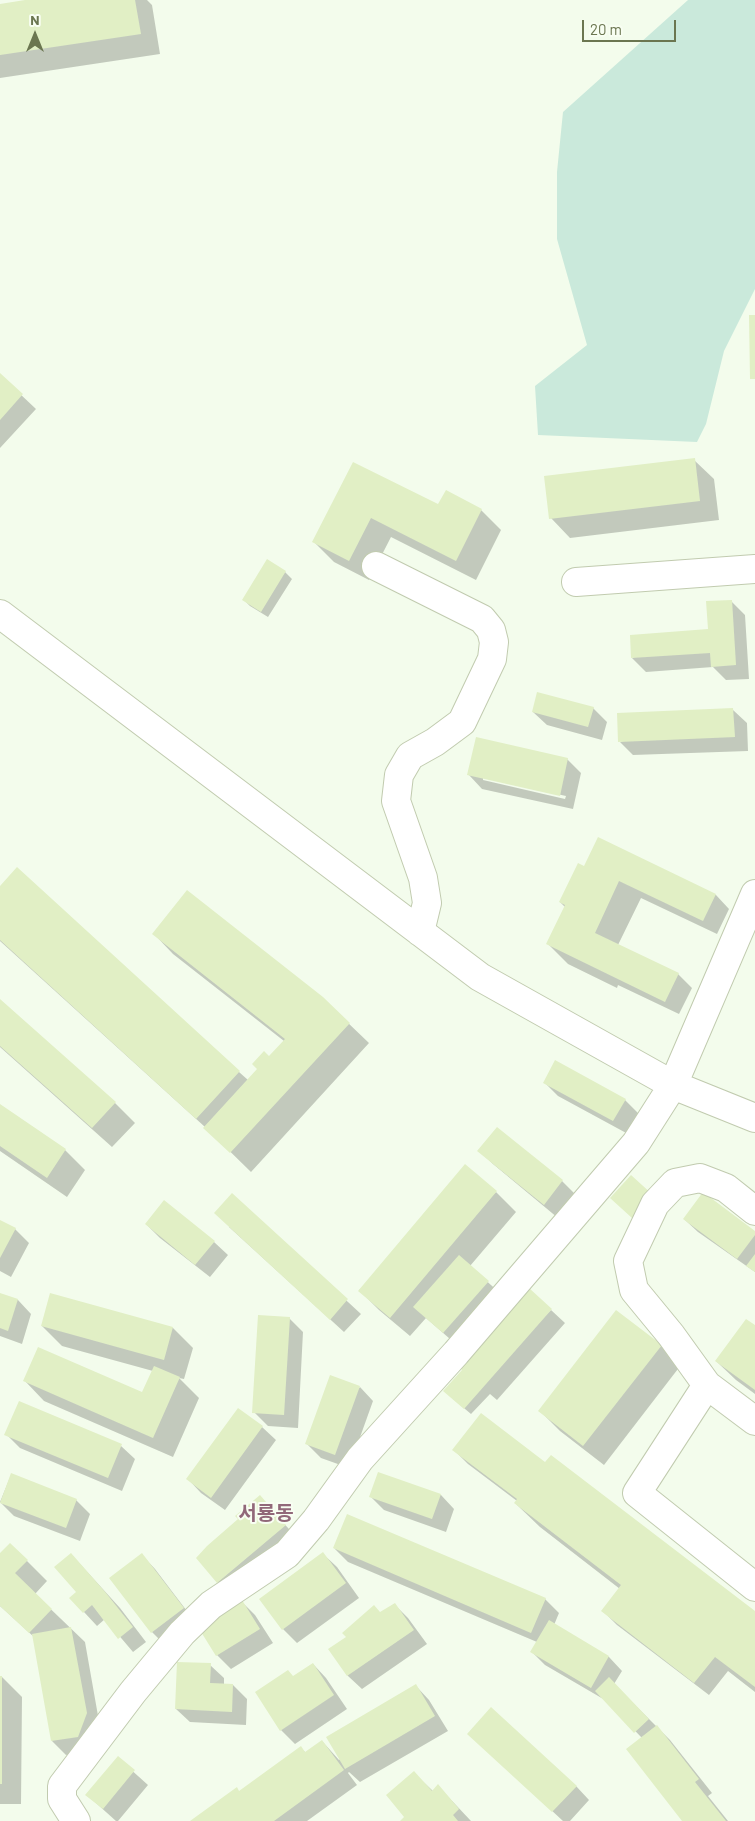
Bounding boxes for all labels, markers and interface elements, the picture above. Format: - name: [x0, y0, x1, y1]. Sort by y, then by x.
- north arrow: [10, 10, 60, 60]
- scale bar: [585, 10, 679, 42]
- text: N: [30, 11, 40, 28]
- text: 20 m: [590, 20, 622, 38]
- district label: 서룡동: [238, 1501, 294, 1525]

